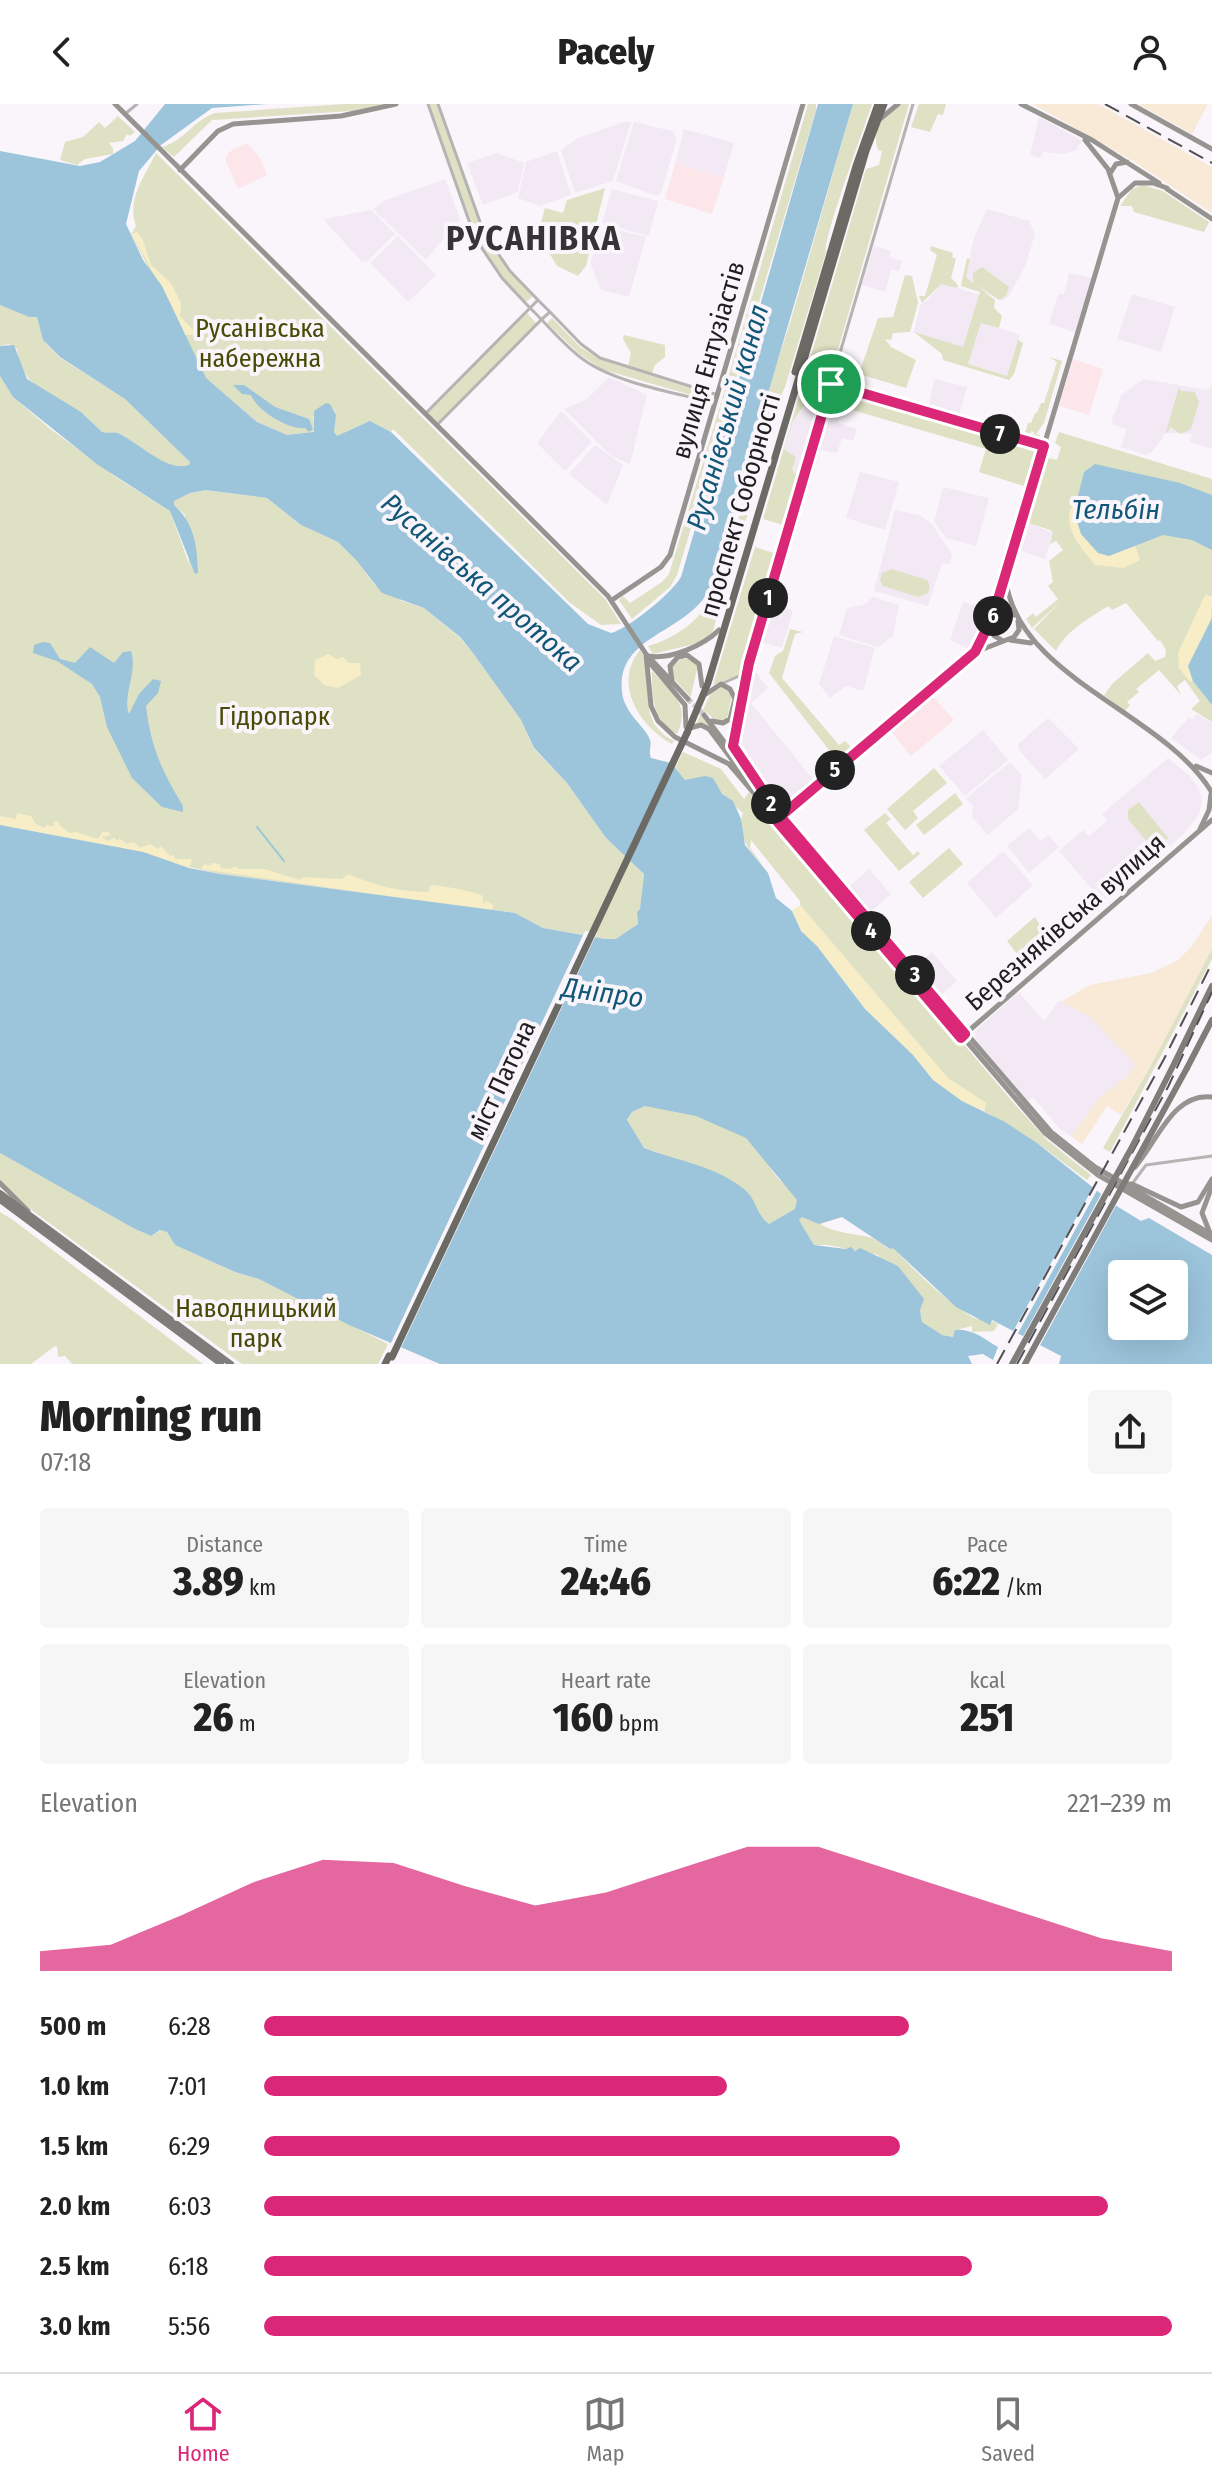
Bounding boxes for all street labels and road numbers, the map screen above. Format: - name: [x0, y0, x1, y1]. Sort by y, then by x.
- street label: вулиця Ентузіастів: [665, 258, 751, 462]
- street label: проспект Соборності: [694, 390, 787, 620]
- street label: Березняківська вулиця: [959, 827, 1171, 1018]
- street label: міст Патона: [460, 1016, 543, 1145]

